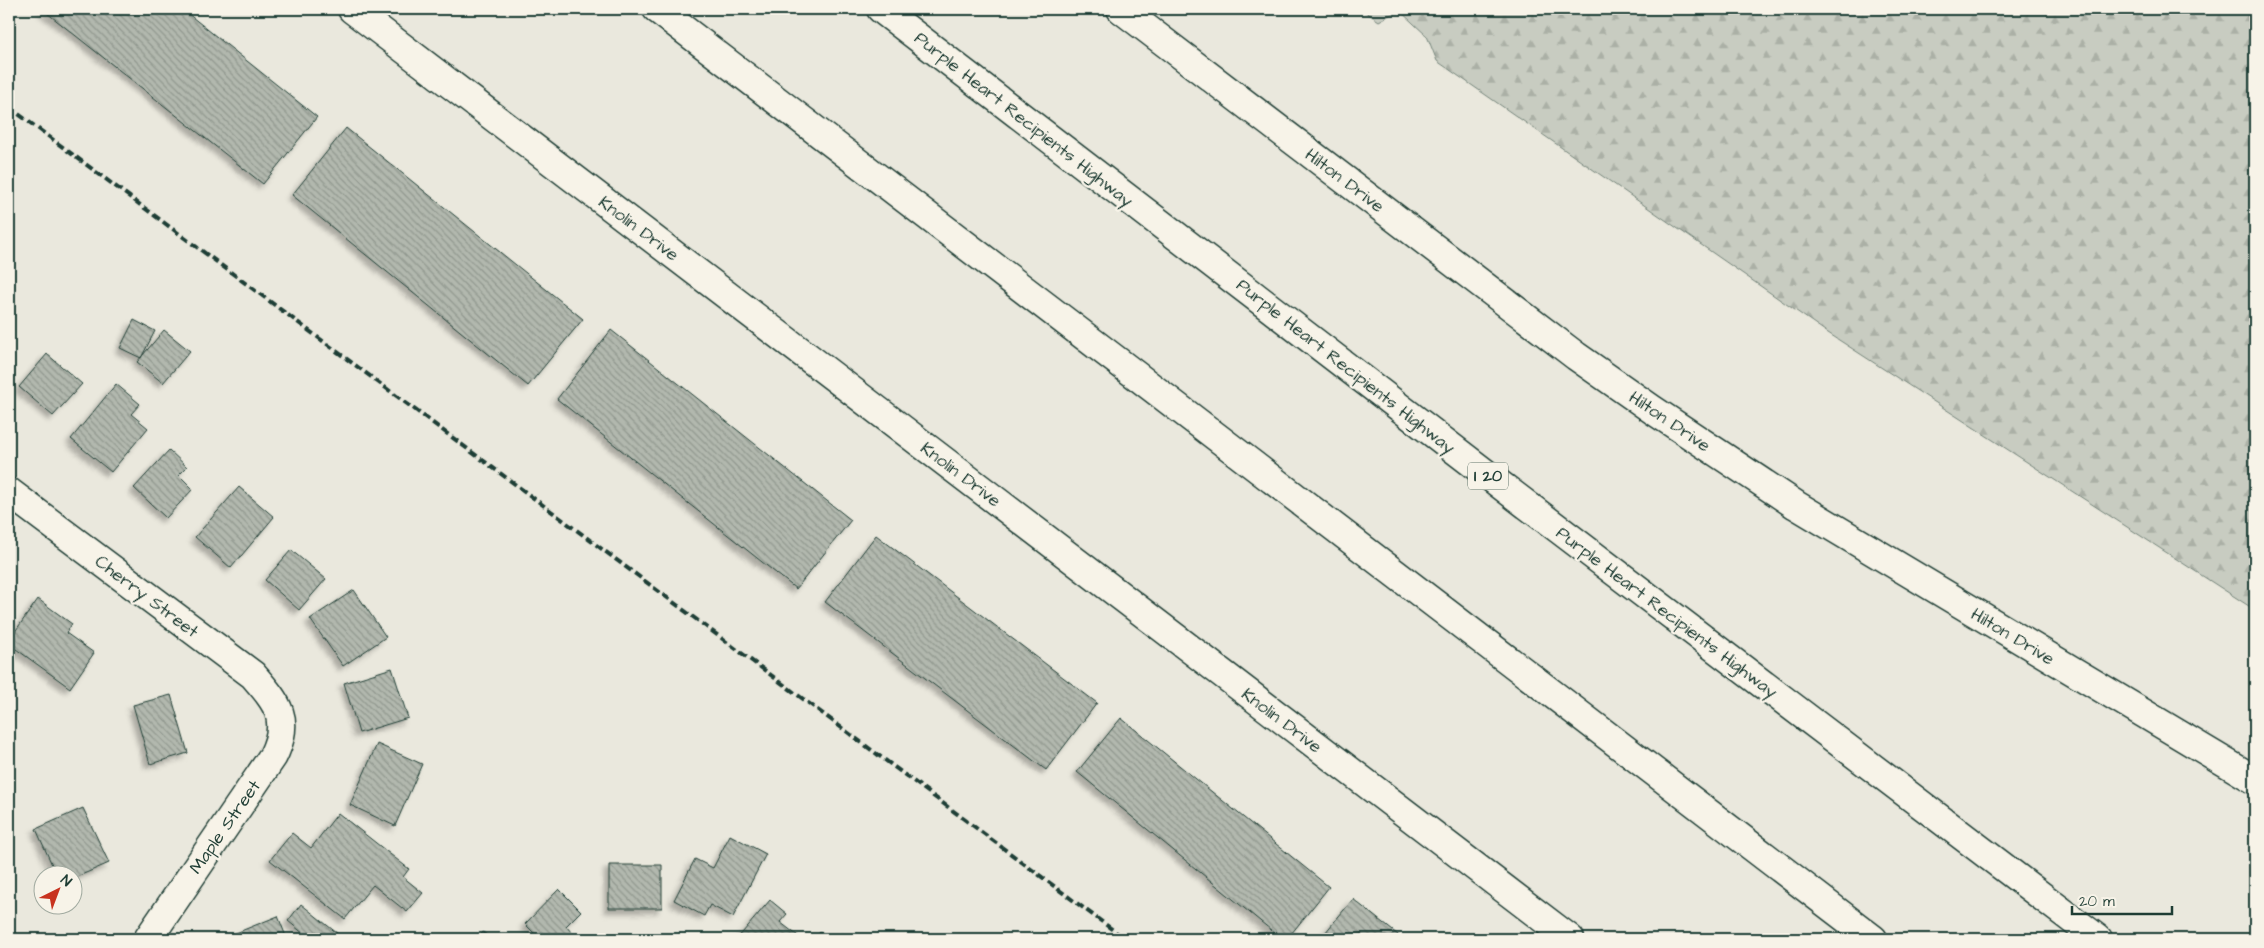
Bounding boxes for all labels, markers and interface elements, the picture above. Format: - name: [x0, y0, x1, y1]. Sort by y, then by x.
- street label: Purple Heart Recipients Highway: [909, 26, 1139, 213]
- street label: Hilton Drive: [1300, 142, 1390, 218]
- street label: Knolin Drive: [593, 189, 685, 267]
- street label: Purple Heart Recipients Highway: [1231, 273, 1461, 460]
- street label: Hilton Drive: [1624, 385, 1716, 458]
- street label: Knolin Drive: [915, 435, 1007, 513]
- road number: I 20: [1468, 462, 1508, 490]
- street label: Purple Heart Recipients Highway: [1550, 520, 1783, 705]
- street label: Cherry Street: [89, 549, 205, 644]
- street label: Hilton Drive: [1967, 601, 2060, 671]
- street label: Knolin Drive: [1236, 681, 1328, 759]
- street label: Maple Street: [183, 774, 267, 879]
- north arrow: [32, 866, 82, 916]
- text: N: [56, 871, 76, 892]
- scale bar: [2072, 883, 2172, 915]
- text: 20 m: [2079, 891, 2115, 912]

